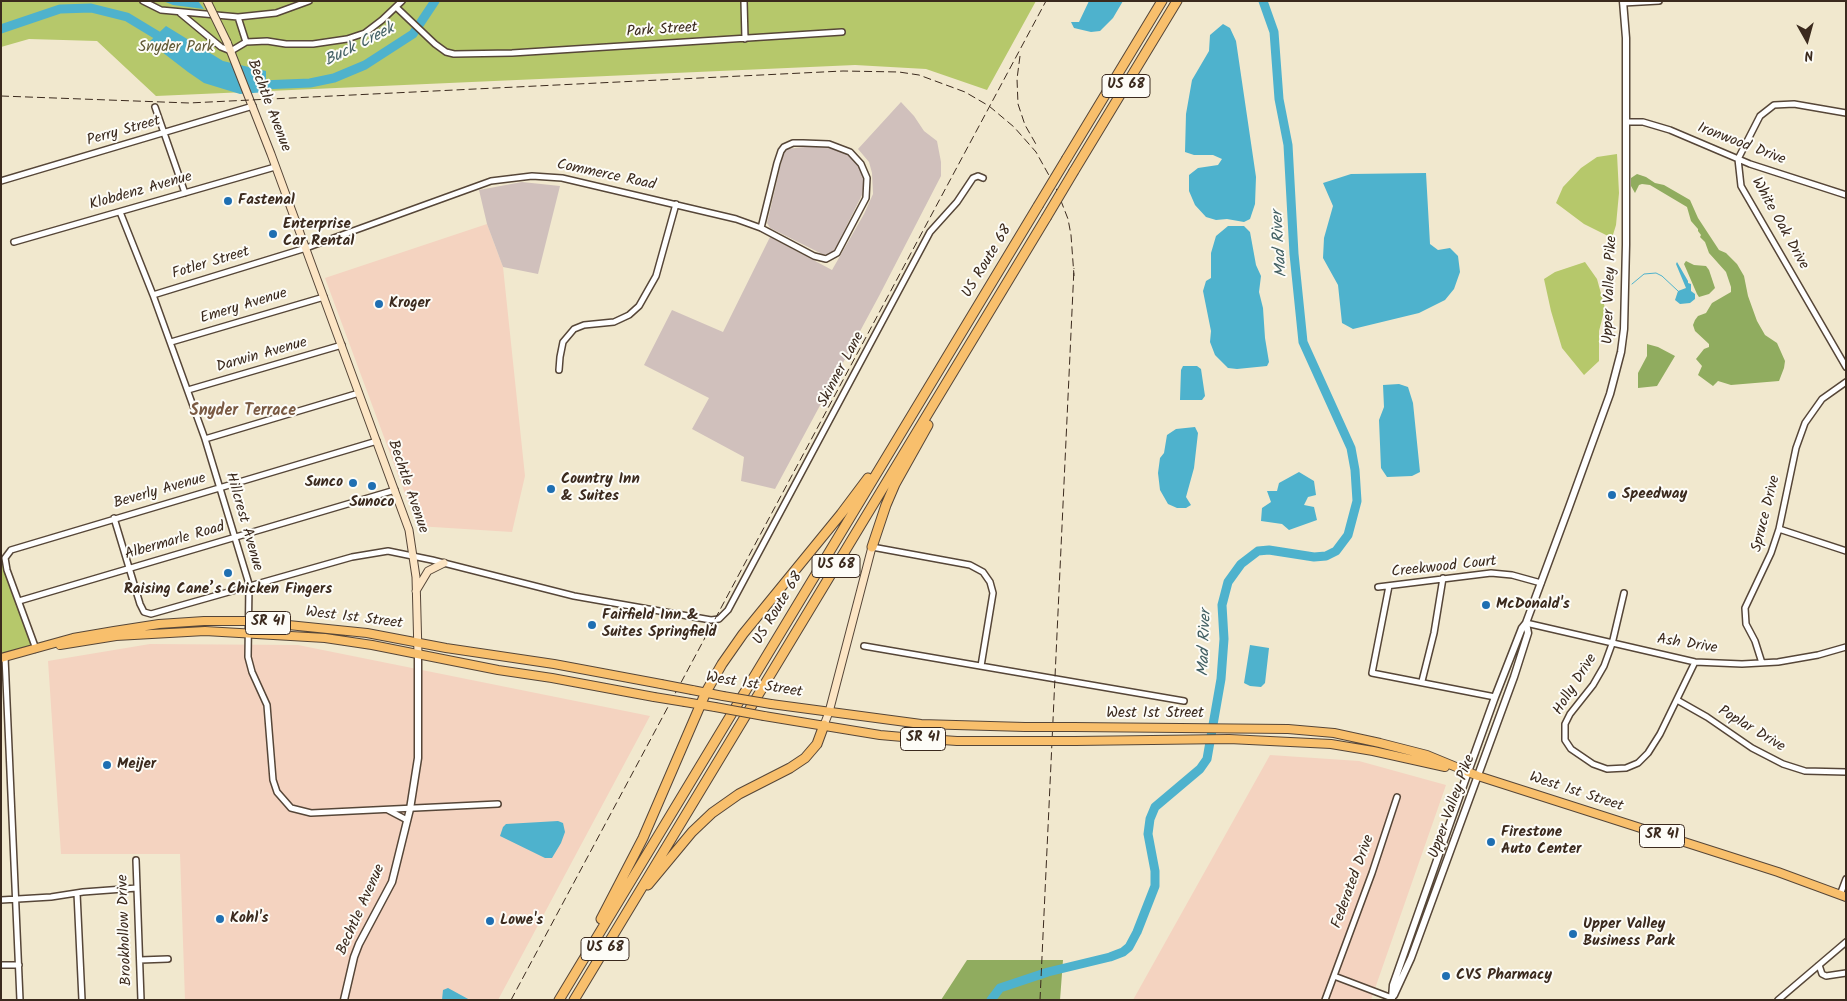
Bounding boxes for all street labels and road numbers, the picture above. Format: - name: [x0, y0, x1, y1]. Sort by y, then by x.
- street label: Park Street: [626, 20, 698, 42]
- street label: Bechtle Avenue: [242, 57, 294, 155]
- road number: US 68: [1102, 74, 1150, 98]
- street label: Perry Street: [85, 113, 163, 151]
- street label: Ironwood Drive: [1694, 120, 1788, 170]
- street label: Commerce Road: [555, 157, 657, 195]
- street label: Klobdenz Avenue: [87, 169, 195, 215]
- street label: White Oak Drive: [1746, 175, 1812, 273]
- street label: US Route 68: [959, 222, 1017, 302]
- street label: Upper Valley Pike: [1600, 235, 1622, 345]
- street label: Fotler Street: [170, 244, 252, 284]
- street label: Emery Avenue: [199, 285, 289, 329]
- street label: Skinner Lane: [815, 329, 869, 411]
- street label: Darwin Avenue: [215, 334, 309, 378]
- street label: Bechtle Avenue: [383, 438, 431, 536]
- street label: Beverly Avenue: [112, 470, 208, 514]
- street label: Hillcrest Avenue: [220, 471, 266, 573]
- street label: Spruce Drive: [1749, 474, 1785, 554]
- street label: Albermarle Road: [123, 519, 227, 565]
- road number: US 68: [812, 554, 860, 578]
- street label: Creekwood Court: [1391, 554, 1497, 582]
- street label: US Route 68: [750, 569, 808, 649]
- street label: West 1st Street: [304, 604, 404, 634]
- road number: SR 41: [246, 612, 290, 634]
- street label: Ash Drive: [1656, 631, 1718, 659]
- street label: Holly Drive: [1550, 651, 1602, 719]
- street label: West 1st Street: [704, 669, 804, 703]
- street label: Poplar Drive: [1714, 703, 1788, 757]
- street label: West 1st Street: [1106, 705, 1204, 723]
- road number: SR 41: [900, 728, 946, 751]
- street label: Upper Valley Pike: [1426, 753, 1480, 861]
- street label: West 1st Street: [1527, 769, 1625, 817]
- road number: SR 41: [1640, 824, 1684, 848]
- street label: Federated Drive: [1329, 833, 1379, 931]
- street label: Bechtle Avenue: [334, 862, 390, 958]
- street label: Brookhollow Drive: [115, 874, 137, 986]
- road number: US 68: [581, 938, 629, 961]

